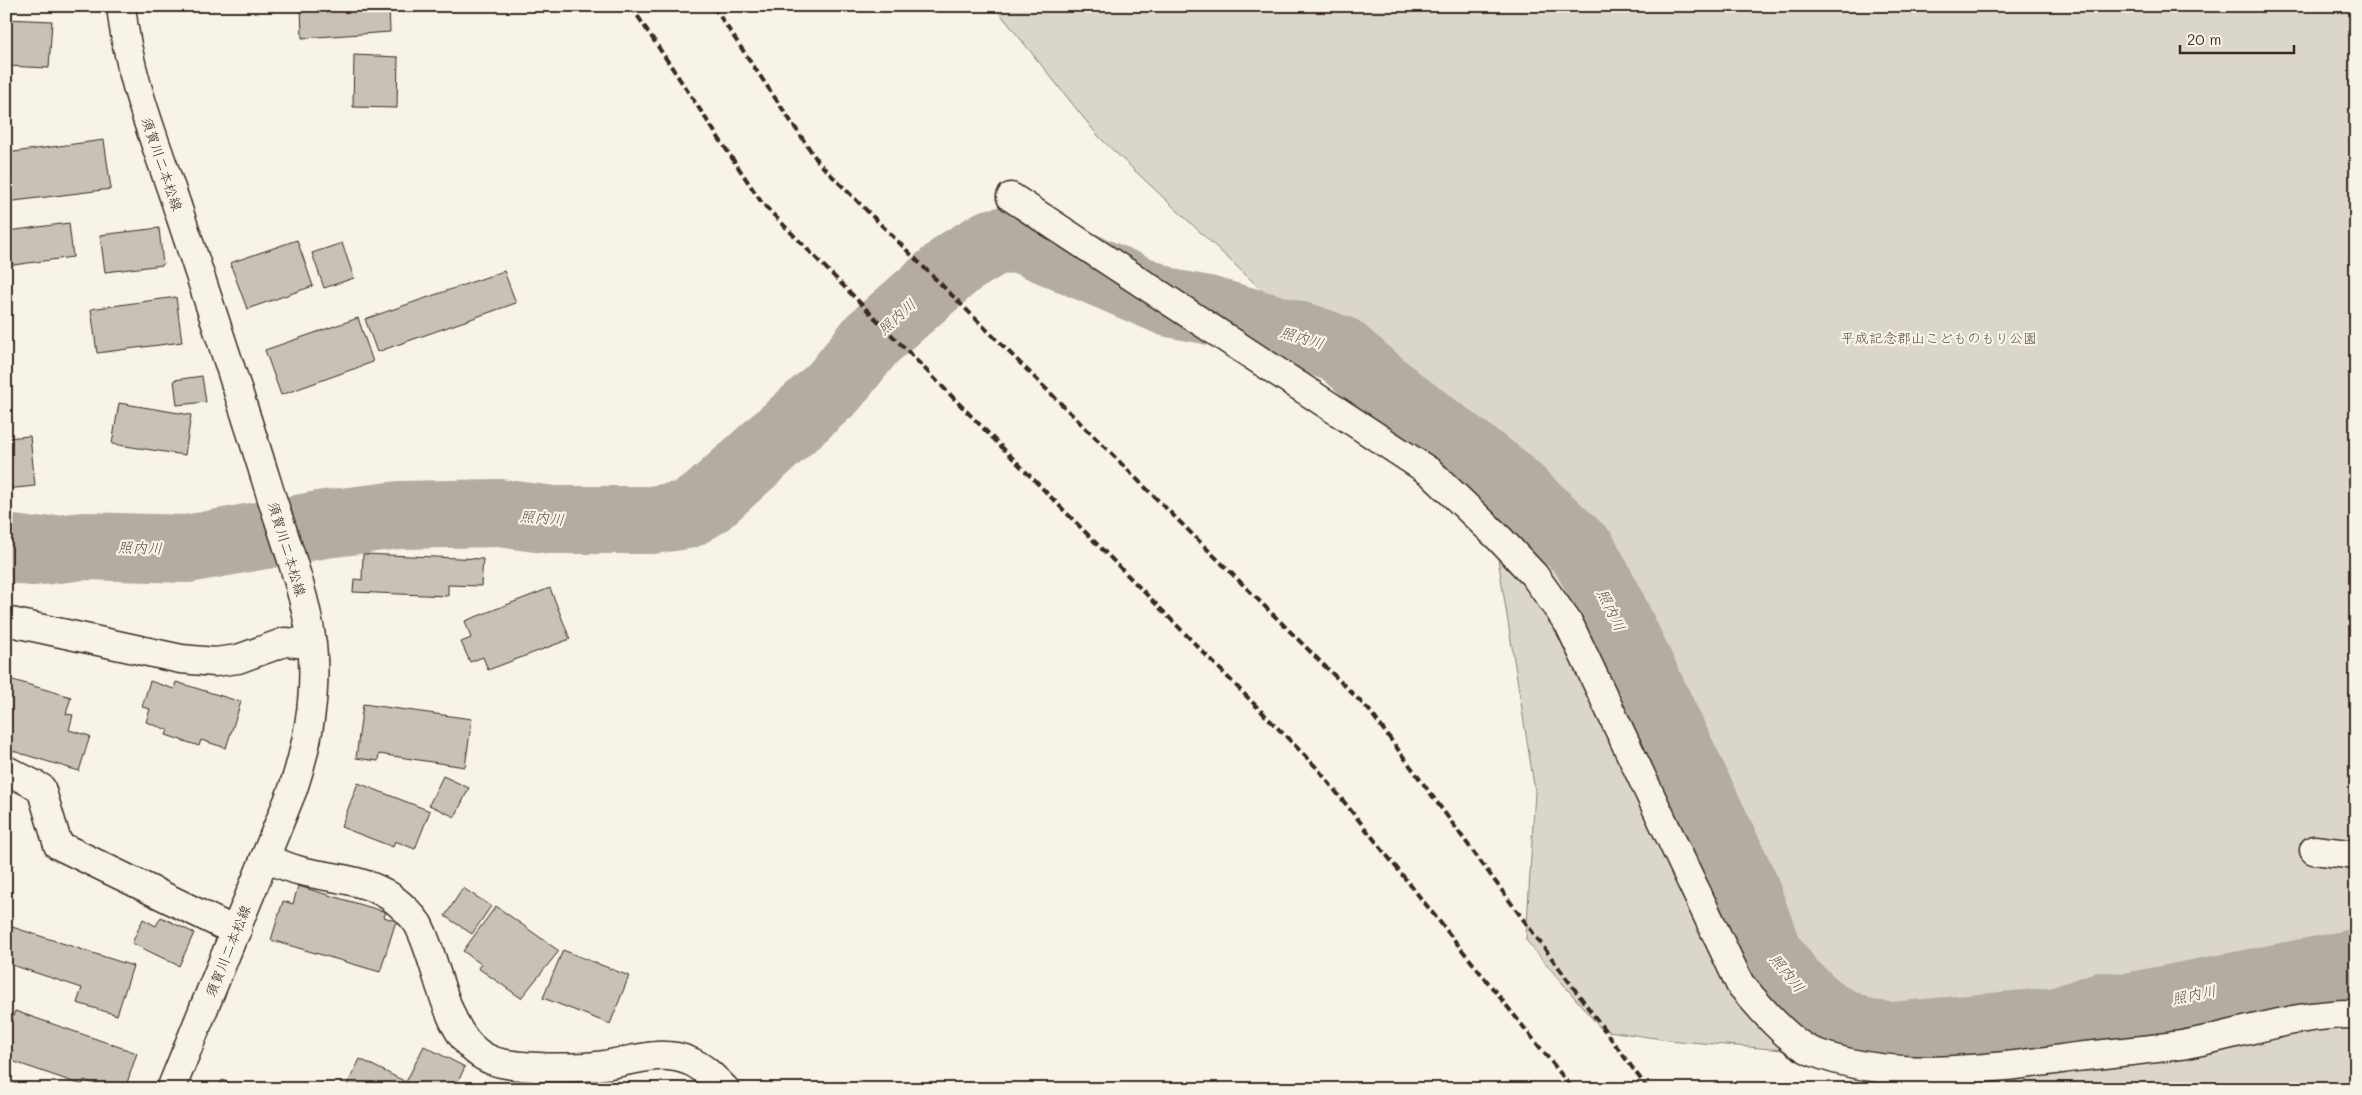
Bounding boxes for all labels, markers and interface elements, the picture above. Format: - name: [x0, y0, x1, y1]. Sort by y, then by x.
- scale bar: [2180, 22, 2293, 54]
- text: 20 m: [2187, 29, 2221, 49]
- street label: 須賀川二本松線: [138, 114, 187, 213]
- water label: 照内川: [873, 294, 920, 339]
- water label: 照内川: [1278, 321, 1327, 353]
- park label: 平成記念郡山こどものもり公園: [1841, 328, 2037, 347]
- street label: 須賀川二本松線: [264, 499, 311, 598]
- water label: 照内川: [519, 505, 565, 529]
- water label: 照内川: [117, 536, 163, 558]
- water label: 照内川: [1593, 585, 1631, 634]
- street label: 須賀川二本松線: [200, 902, 255, 1000]
- water label: 照内川: [1766, 949, 1810, 996]
- water label: 照内川: [2170, 980, 2218, 1008]

